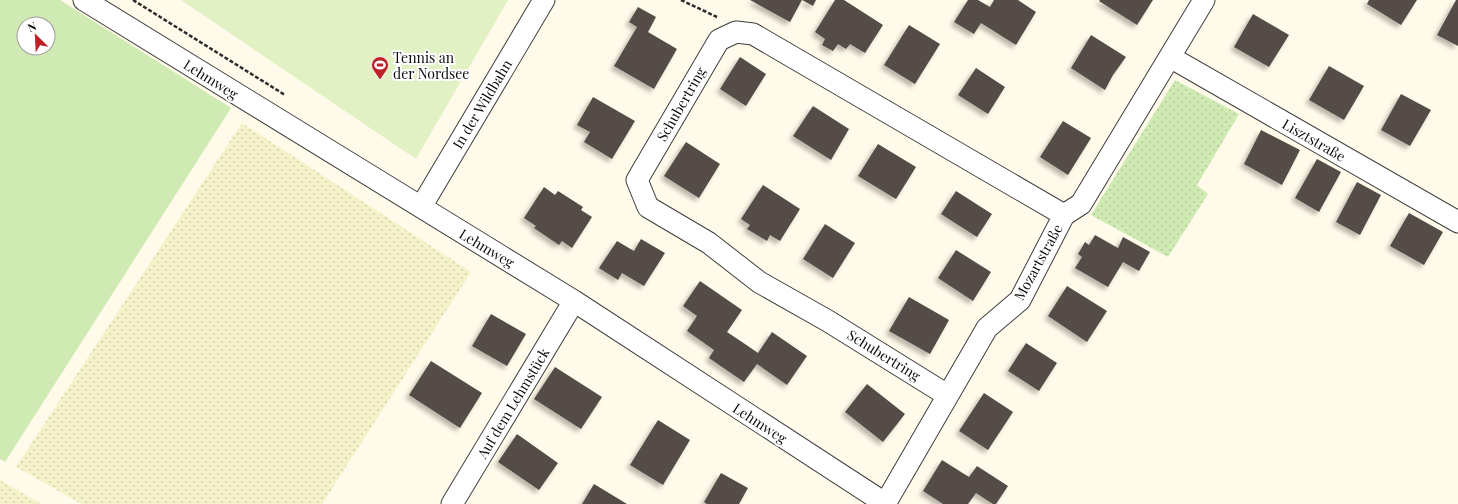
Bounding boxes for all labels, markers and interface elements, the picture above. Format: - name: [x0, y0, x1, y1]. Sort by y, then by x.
- north arrow: [16, 16, 56, 56]
- text: N: [25, 18, 38, 35]
- place label: Tennis an der Nordsee: [393, 48, 469, 83]
- street label: Lehmweg: [180, 55, 242, 104]
- sports icon: Tennis an der Nordsee: [370, 55, 390, 80]
- street label: In der Wildbahn: [448, 55, 516, 152]
- street label: Schubertring: [652, 63, 710, 145]
- street label: Lisztstraße: [1279, 114, 1349, 166]
- street label: Mozartstraße: [1009, 221, 1067, 303]
- street label: Lehmweg: [456, 224, 519, 272]
- street label: Schubertring: [844, 325, 925, 385]
- street label: Auf dem Lehmstück: [472, 344, 554, 463]
- street label: Lehmweg: [729, 398, 791, 448]

